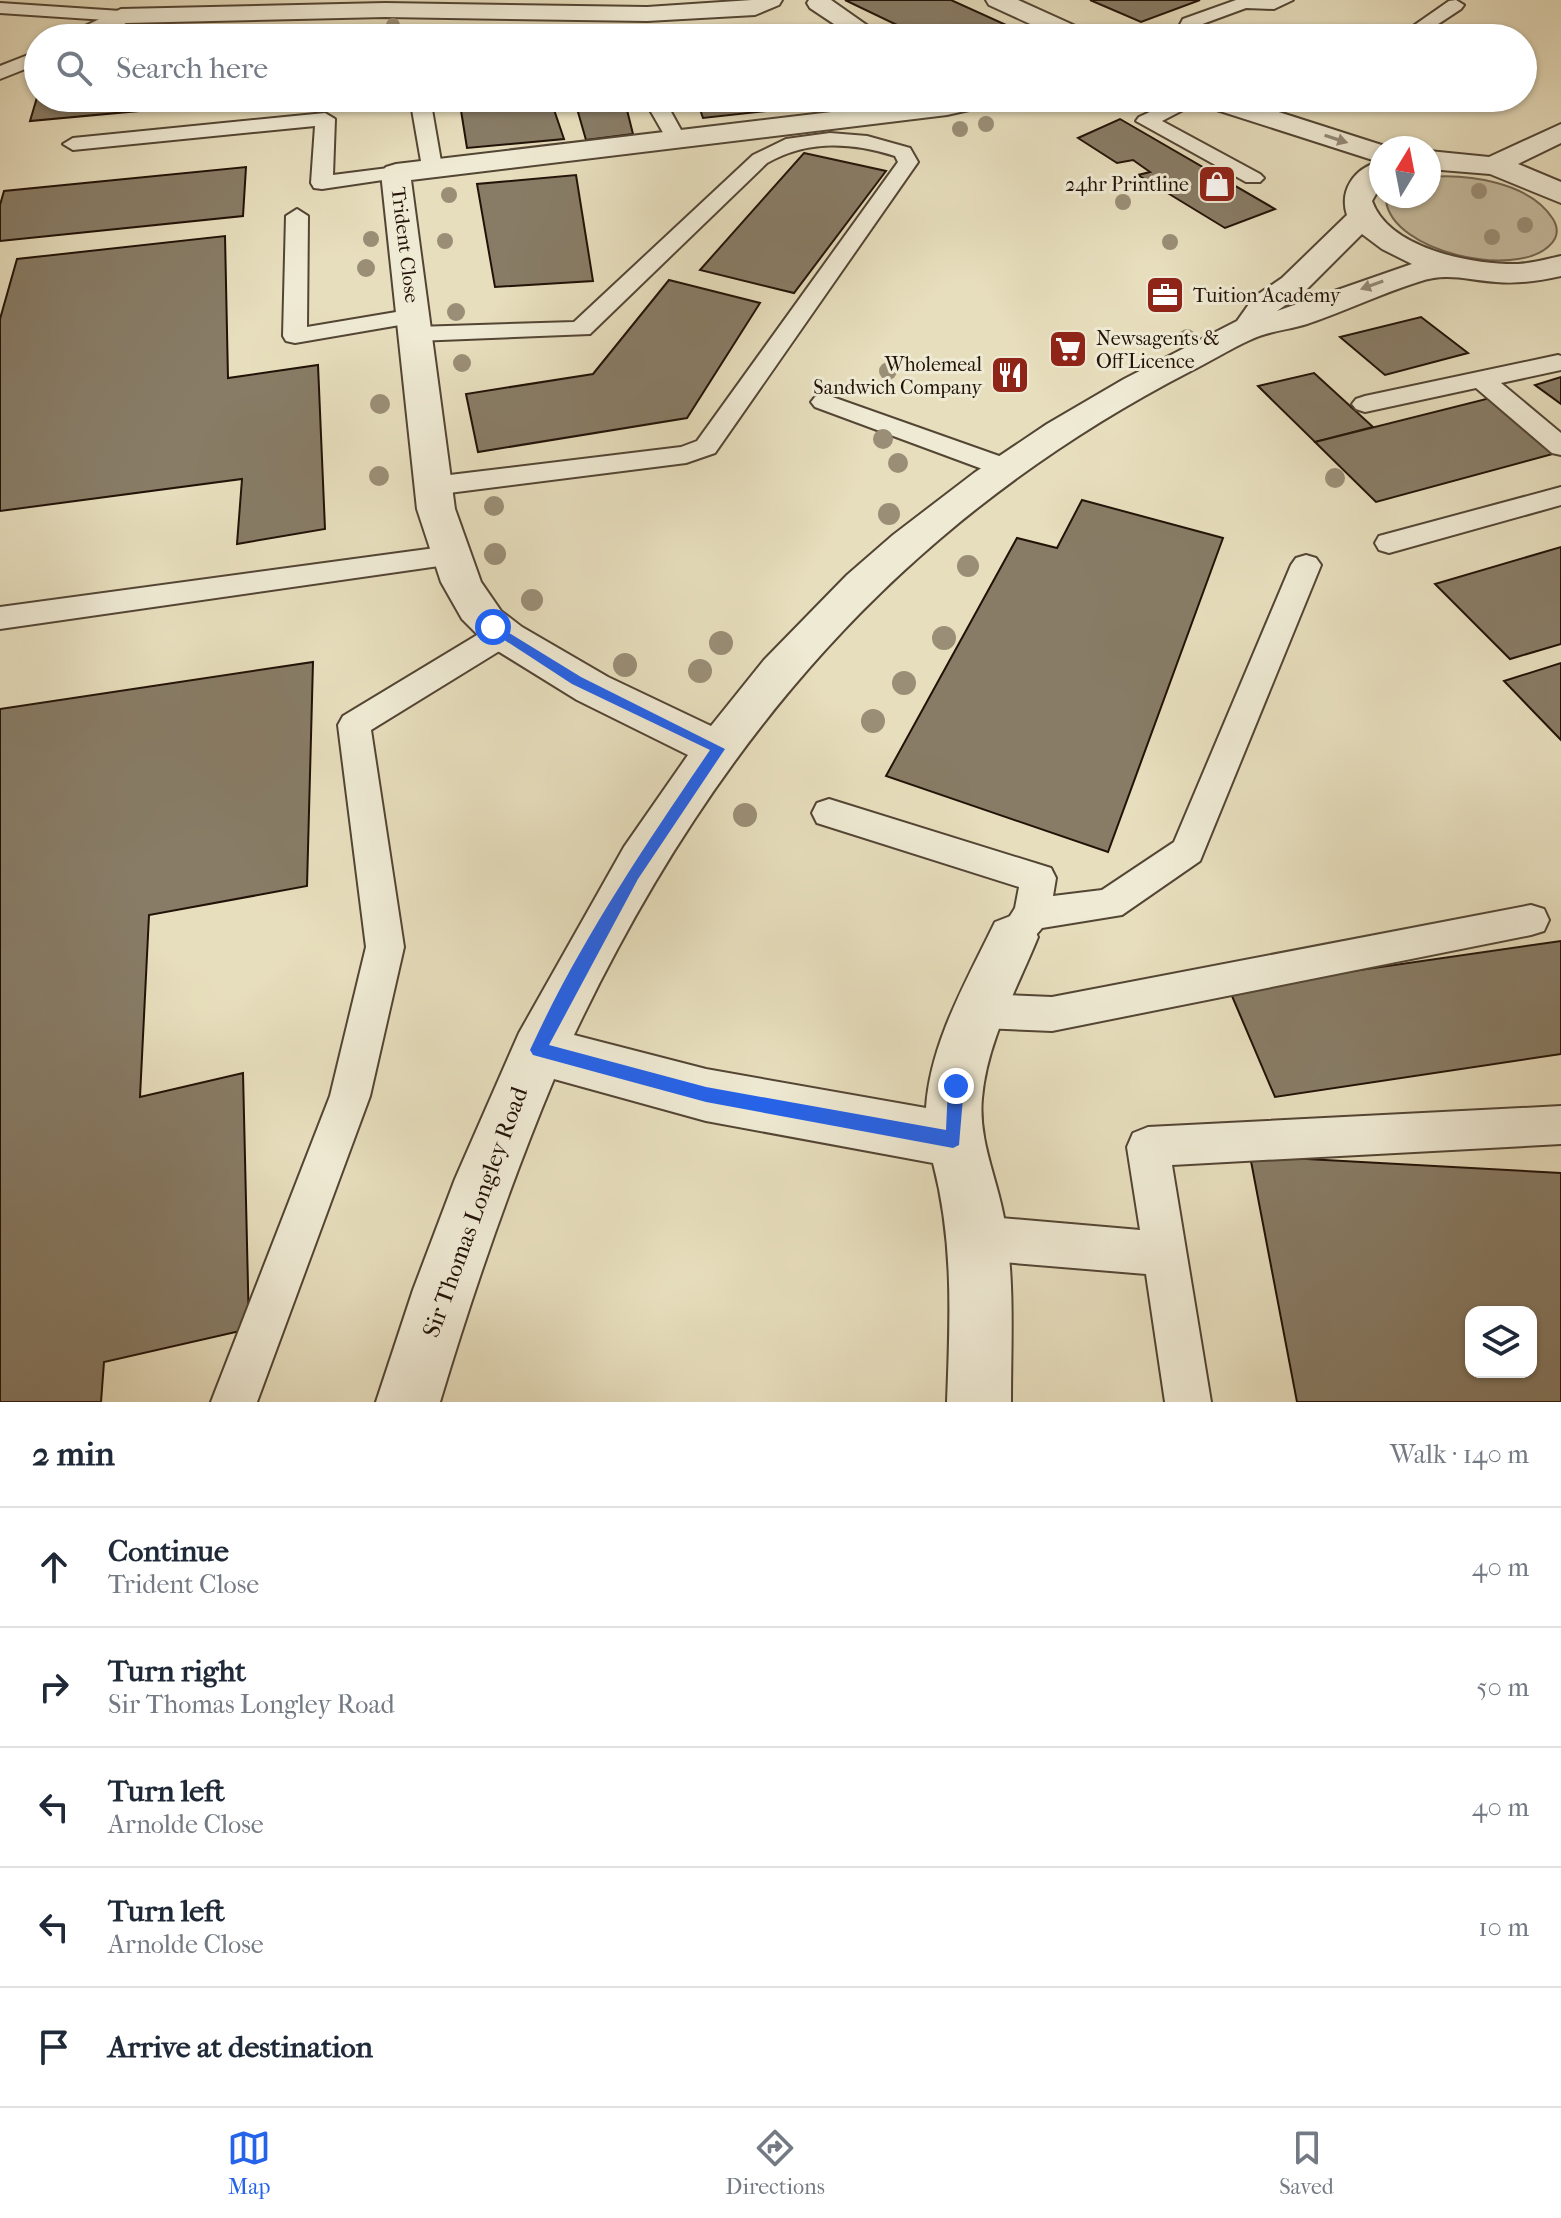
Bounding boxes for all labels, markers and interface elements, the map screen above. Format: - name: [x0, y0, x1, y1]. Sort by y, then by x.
- search box: [24, 24, 1537, 112]
- icon: search: [52, 46, 96, 90]
- text: Search here: [116, 51, 268, 86]
- one-way arrow: [1324, 134, 1348, 146]
- north arrow: [1369, 136, 1441, 208]
- shop icon: 24hr Printline: [1196, 163, 1238, 205]
- place label: 24hr Printline: [1065, 173, 1189, 196]
- street label: Trident Close: [386, 186, 424, 304]
- office icon: Tuition Academy: [1144, 274, 1186, 316]
- one-way arrow: [1360, 279, 1384, 292]
- place label: Tuition Academy: [1193, 284, 1342, 307]
- place label: Newsagents & Off Licence: [1096, 327, 1219, 373]
- supermarket icon: Newsagents & Off Licence: [1047, 328, 1089, 370]
- place label: Wholemeal Sandwich Company: [813, 353, 983, 399]
- restaurant icon: Wholemeal Sandwich Company: [989, 354, 1031, 396]
- route start: [475, 609, 511, 645]
- route end: [938, 1068, 974, 1104]
- street label: Sir Thomas Longley Road: [417, 1082, 534, 1341]
- map controls: [1465, 1306, 1537, 1378]
- button: layers: [1465, 1306, 1537, 1378]
- text: 2 min: [32, 1434, 115, 1474]
- text: Walk · 140 m: [1390, 1439, 1529, 1470]
- text: Continue: [108, 1534, 229, 1569]
- icon: ahead: [32, 1545, 76, 1589]
- text: 40 m: [1472, 1552, 1529, 1583]
- text: Trident Close: [108, 1569, 259, 1600]
- text: Turn right: [108, 1654, 246, 1689]
- icon: right: [32, 1665, 76, 1709]
- text: 50 m: [1476, 1672, 1529, 1703]
- text: Sir Thomas Longley Road: [108, 1689, 395, 1720]
- text: Turn left: [108, 1774, 225, 1809]
- icon: left: [32, 1785, 76, 1829]
- text: 40 m: [1472, 1792, 1529, 1823]
- text: Arnolde Close: [108, 1809, 264, 1840]
- text: Turn left: [108, 1894, 225, 1929]
- icon: left: [32, 1905, 76, 1949]
- text: 10 m: [1478, 1912, 1529, 1943]
- text: Arnolde Close: [108, 1929, 264, 1960]
- icon: arrive: [32, 2025, 76, 2069]
- text: Arrive at destination: [108, 2030, 373, 2065]
- tab: Map: [227, 2126, 271, 2200]
- tab: Directions: [726, 2126, 825, 2200]
- tab: Saved: [1279, 2126, 1334, 2200]

